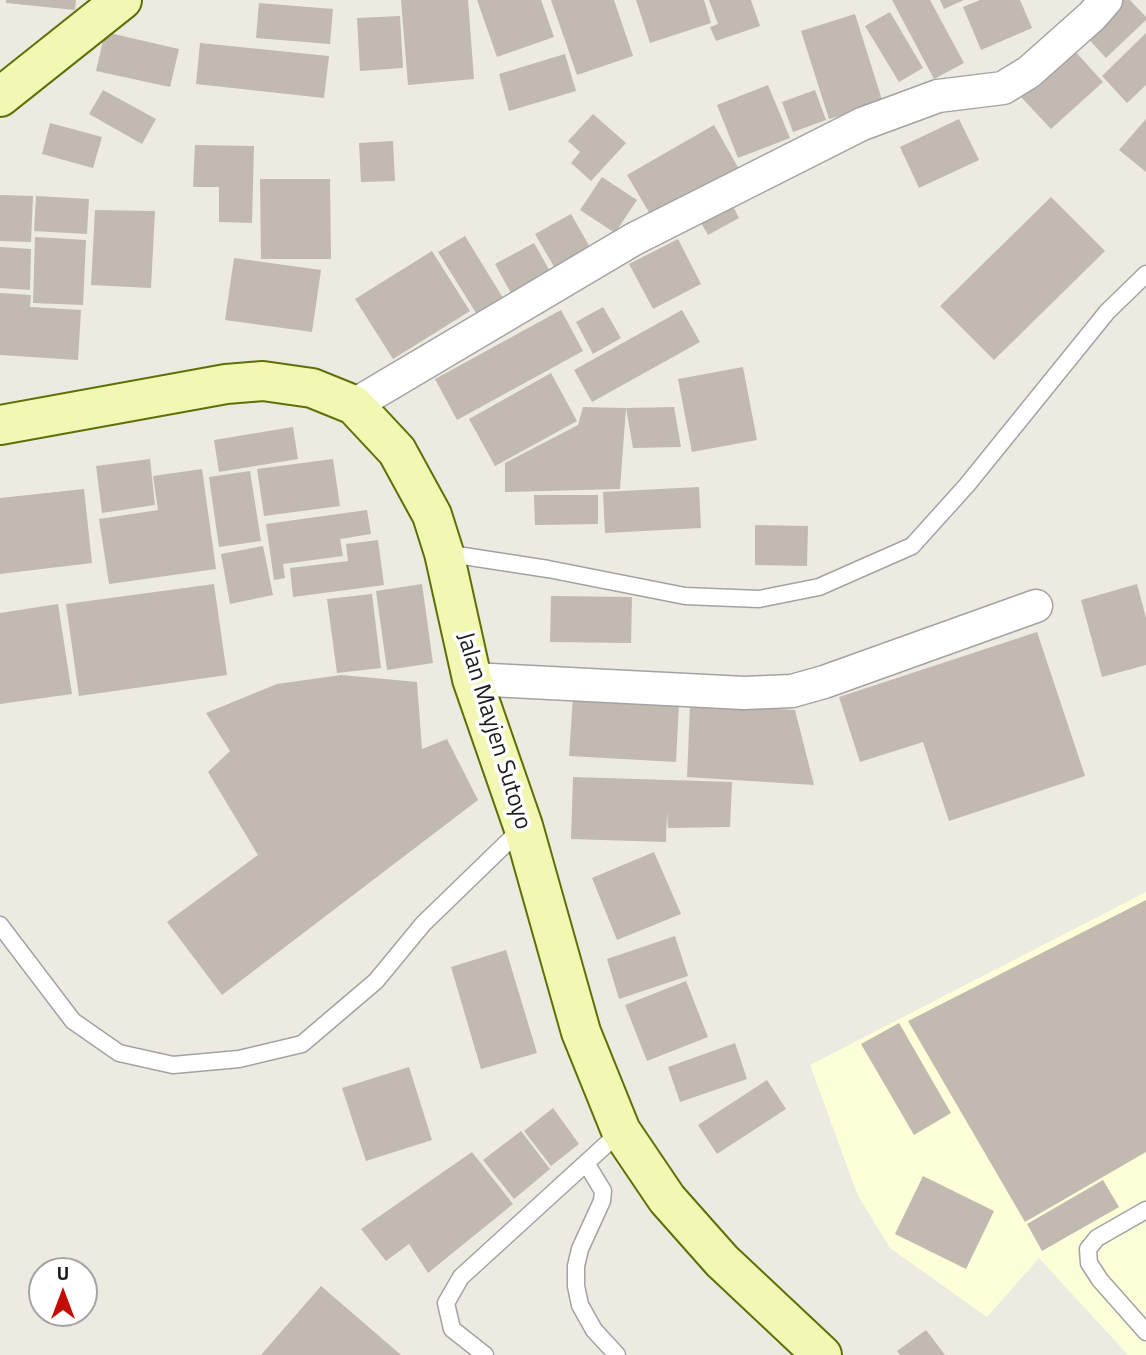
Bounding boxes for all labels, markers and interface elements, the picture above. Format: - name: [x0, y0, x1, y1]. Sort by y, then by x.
- street label: Jalan Mayjen Sutoyo: [449, 629, 537, 833]
- north arrow: [28, 1257, 98, 1327]
- text: U: [57, 1258, 69, 1287]

